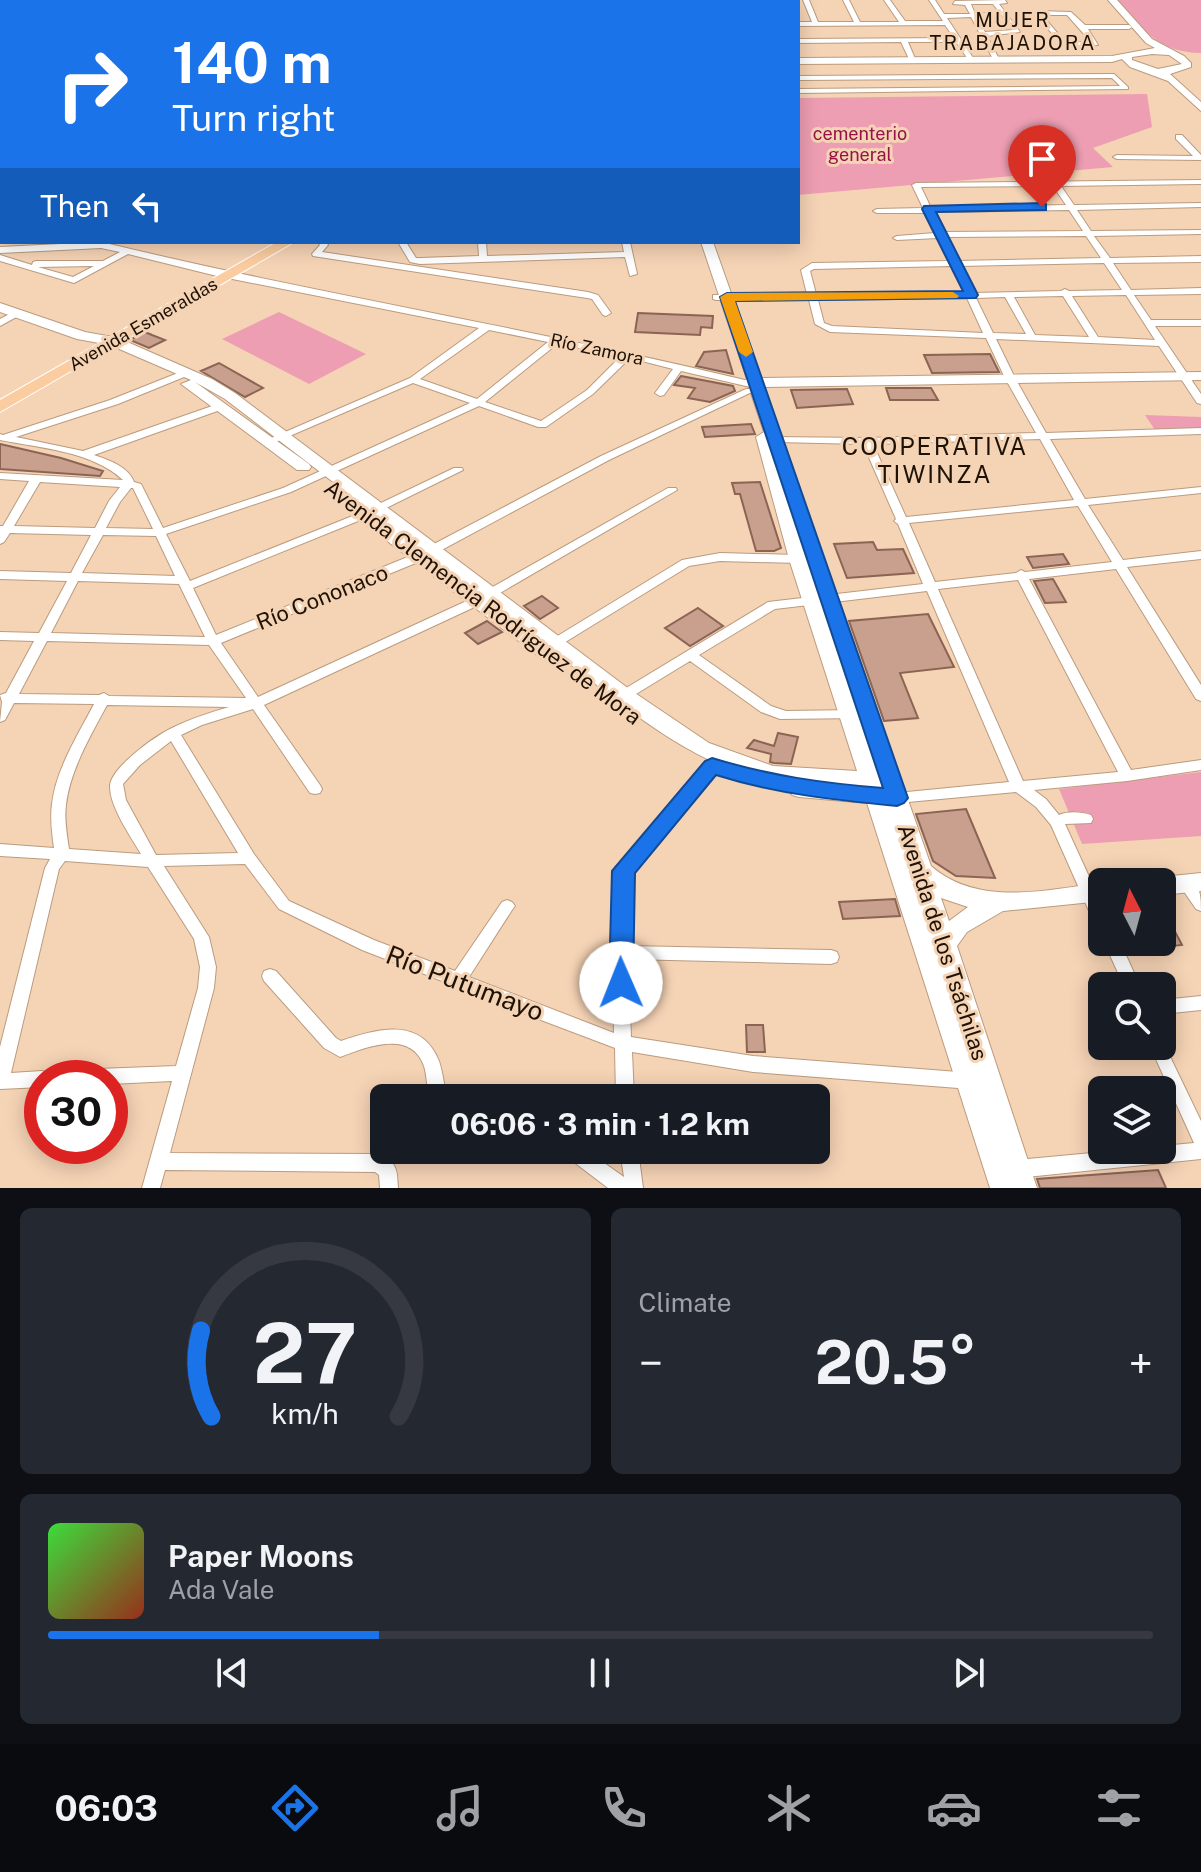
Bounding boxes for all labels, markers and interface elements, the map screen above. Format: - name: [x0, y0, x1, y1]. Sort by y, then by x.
- district label: MUJER TRABAJADORA: [930, 8, 1096, 55]
- text: 140 m: [172, 30, 332, 96]
- icon: right: [40, 32, 144, 136]
- text: Turn right: [172, 97, 335, 139]
- park label: cementerio general: [813, 123, 907, 165]
- pin: [1008, 125, 1076, 207]
- icon: arrive: [1020, 137, 1064, 181]
- icon: left: [125, 184, 169, 228]
- text: Then: [40, 188, 109, 224]
- street label: Avenida Esmeraldas: [65, 273, 221, 375]
- street label: Río Zamora: [548, 329, 646, 369]
- district label: COOPERATIVA TIWINZA: [842, 432, 1028, 488]
- street label: Avenida Clemencia Rodríguez de Mora: [319, 474, 647, 730]
- street label: Río Cononaco: [252, 559, 392, 635]
- street label: Avenida de los Tsáchilas: [893, 821, 993, 1063]
- north arrow: [1088, 868, 1176, 956]
- map controls: [1088, 868, 1176, 1164]
- street label: Río Putumayo: [382, 939, 548, 1027]
- position arrow: [579, 941, 663, 1025]
- button: search: [1088, 972, 1176, 1060]
- speed limit sign: 30: [24, 1060, 128, 1164]
- button: layers: [1088, 1076, 1176, 1164]
- text: 06:06 · 3 min · 1.2 km: [450, 1106, 750, 1142]
- text: Climate: [639, 1287, 732, 1318]
- text: 27: [253, 1304, 358, 1402]
- text: 20.5°: [815, 1327, 977, 1398]
- text: −: [639, 1337, 663, 1389]
- text: +: [1129, 1337, 1153, 1389]
- text: km/h: [272, 1397, 339, 1430]
- text: Paper Moons: [168, 1538, 354, 1574]
- text: Ada Vale: [168, 1574, 274, 1605]
- icon: previous: [210, 1651, 254, 1695]
- icon: pause: [578, 1651, 622, 1695]
- icon: next: [947, 1651, 991, 1695]
- icon: directions: [267, 1780, 323, 1836]
- icon: music: [432, 1780, 488, 1836]
- icon: phone: [596, 1780, 652, 1836]
- icon: climate: [761, 1780, 817, 1836]
- icon: car: [926, 1780, 982, 1836]
- icon: filters: [1091, 1780, 1147, 1836]
- text: 06:03: [54, 1787, 158, 1829]

